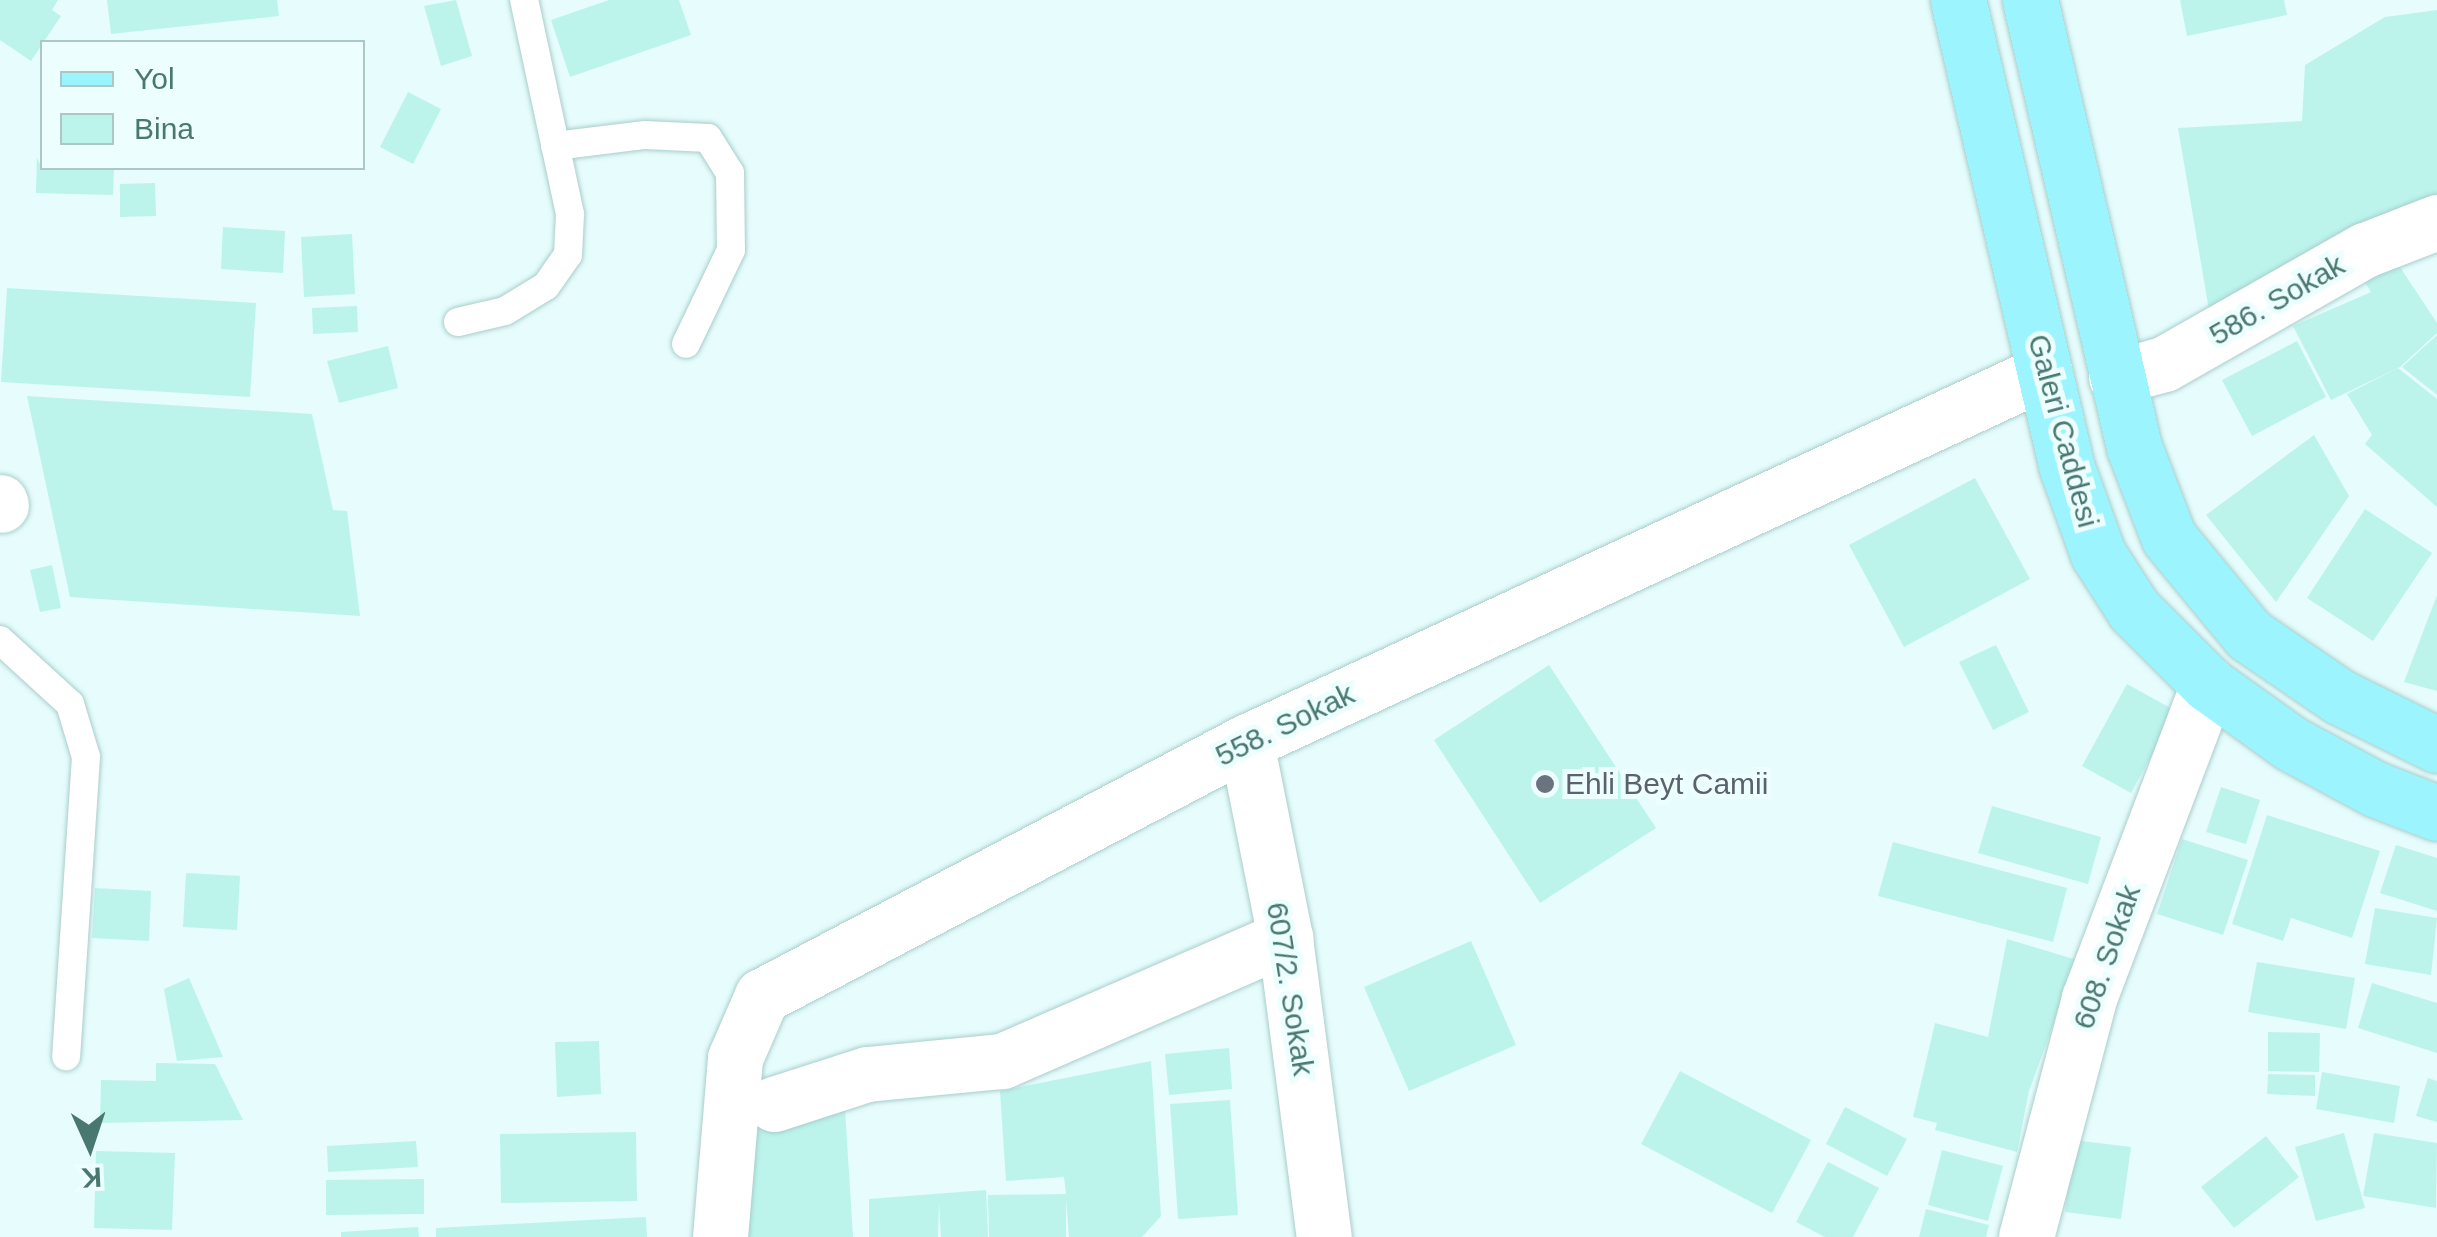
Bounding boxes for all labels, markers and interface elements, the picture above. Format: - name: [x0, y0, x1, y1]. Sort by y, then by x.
- legend: [40, 40, 365, 170]
- text: Yol: [134, 62, 175, 95]
- text: Bina: [134, 112, 194, 145]
- street label: 586. Sokak: [2203, 247, 2351, 353]
- street label: Galeri Caddesi: [2020, 331, 2106, 531]
- street label: 558. Sokak: [1210, 676, 1360, 774]
- place label: Ehli Beyt Camii: [1565, 766, 1768, 802]
- marker: Ehli Beyt Camii: [1534, 773, 1556, 795]
- street label: 608. Sokak: [2066, 880, 2148, 1034]
- street label: 607/2. Sokak: [1259, 900, 1321, 1078]
- north arrow: [40, 1097, 140, 1197]
- text: K: [81, 1161, 103, 1193]

